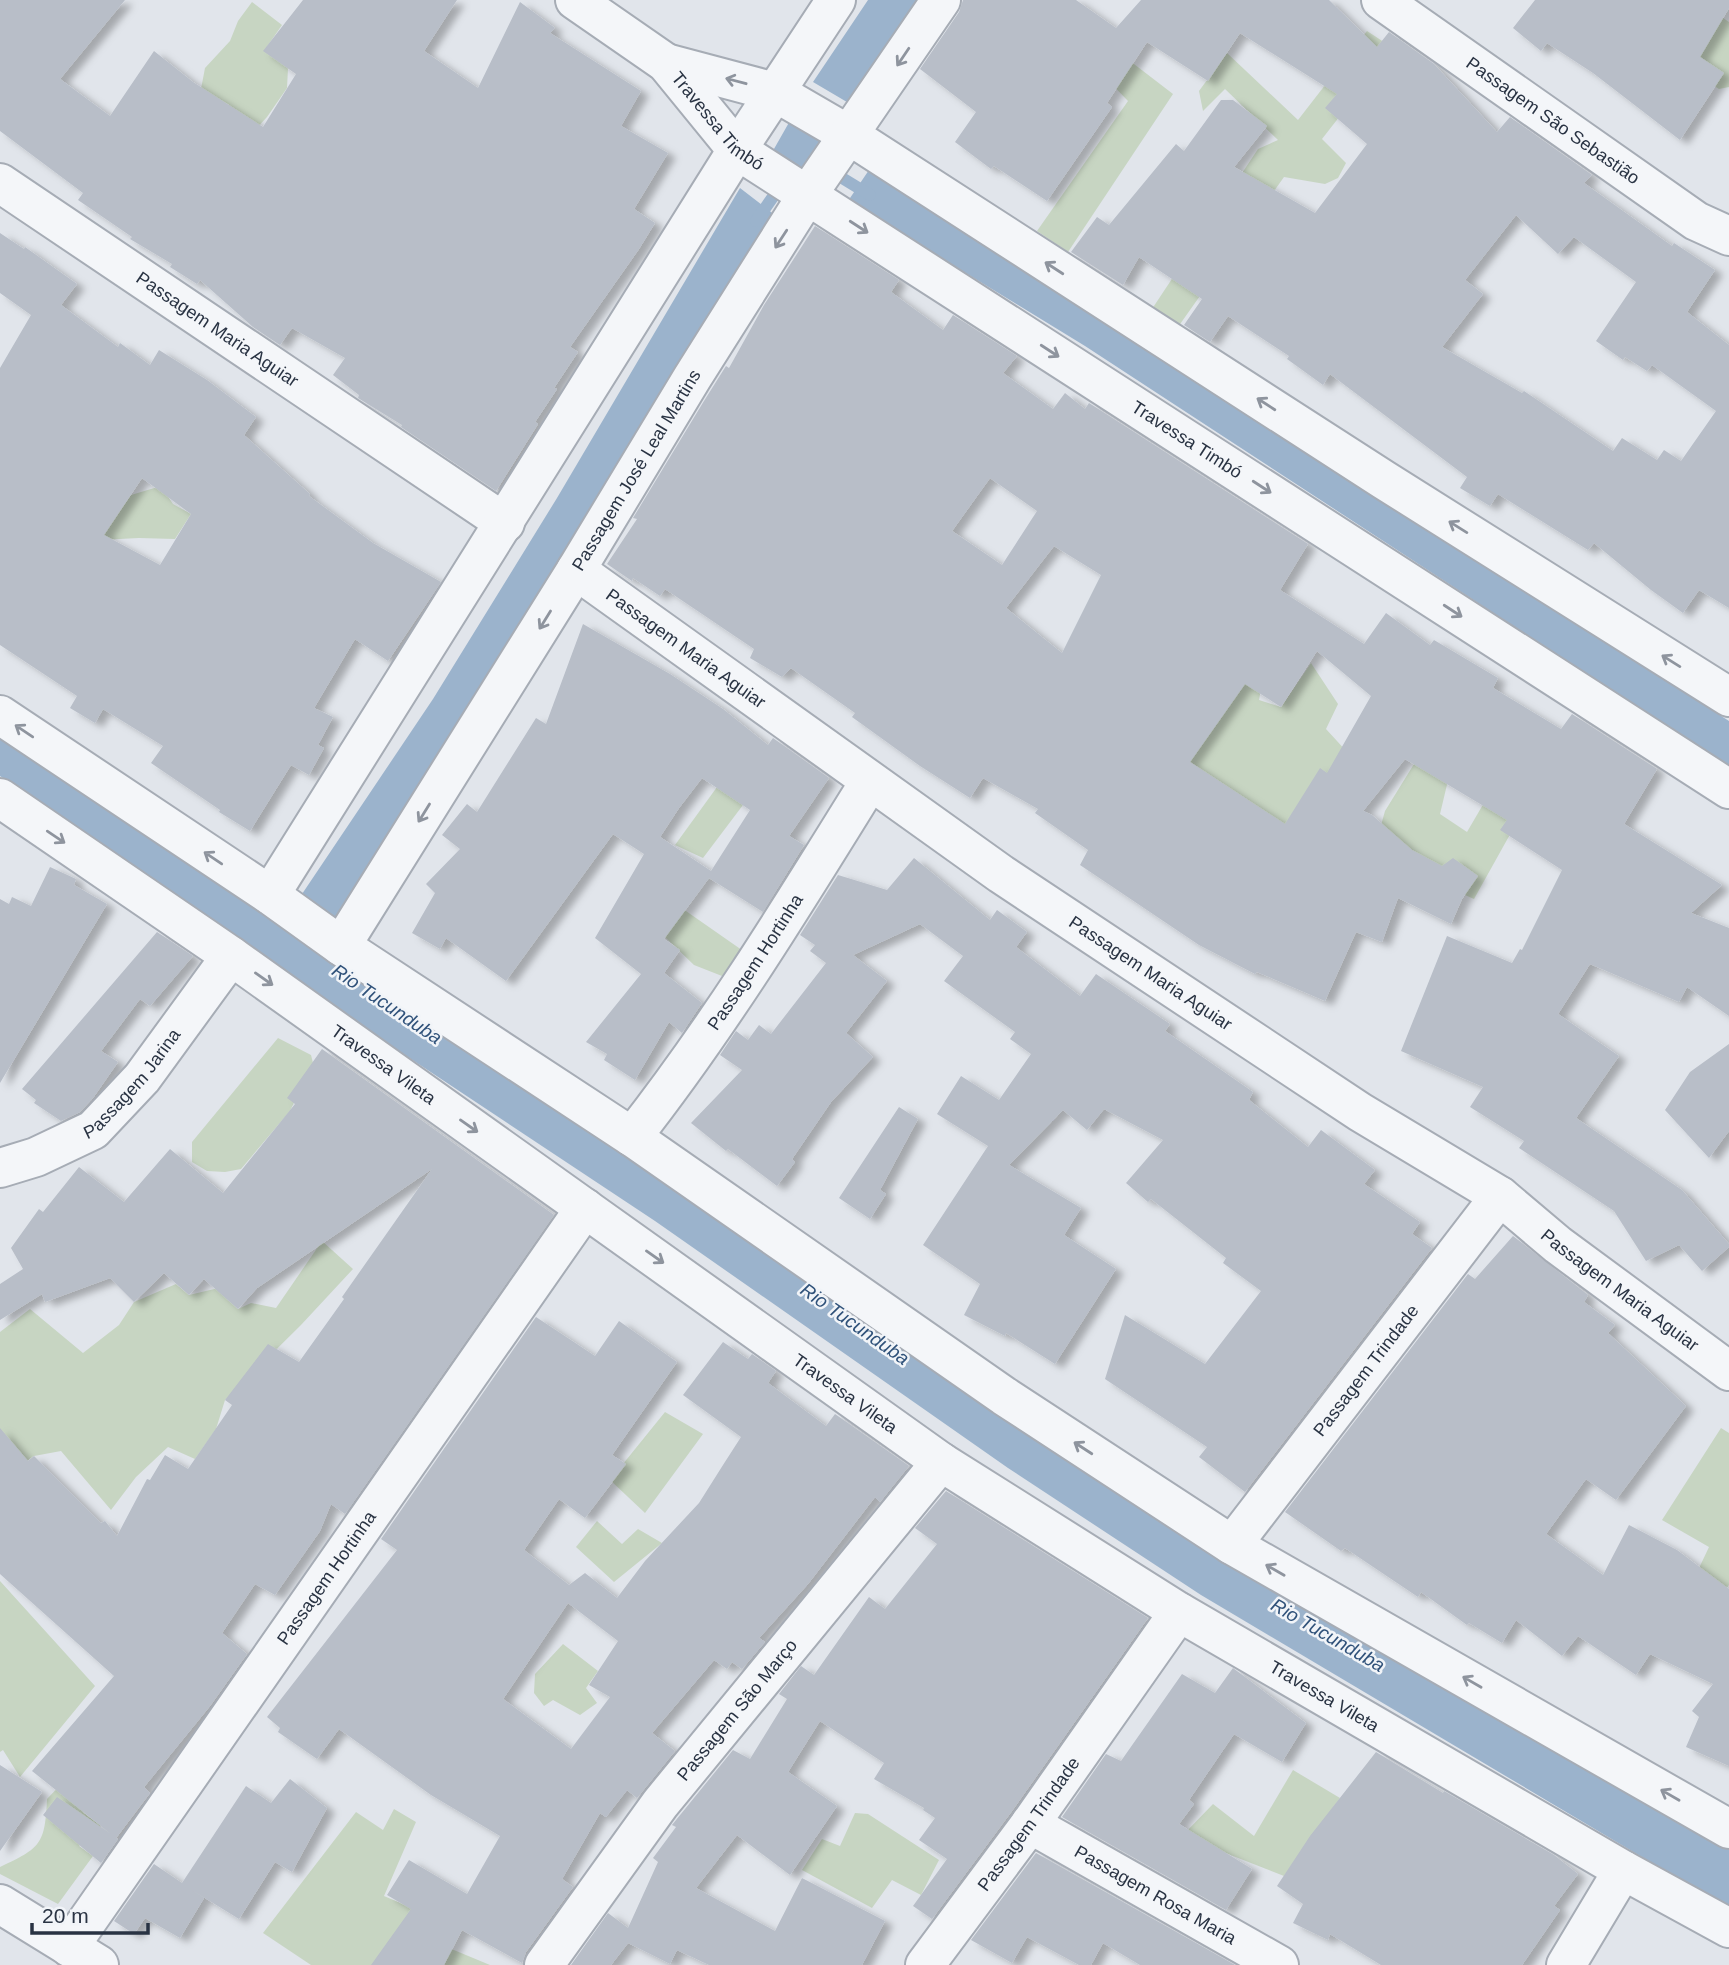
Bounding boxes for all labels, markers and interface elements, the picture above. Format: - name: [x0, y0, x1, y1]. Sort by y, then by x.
- one-way arrow: [895, 47, 910, 66]
- street label: Passagem São Sebastião: [1462, 53, 1643, 188]
- street label: Travessa Timbó: [667, 68, 767, 175]
- one-way arrow: [725, 74, 747, 87]
- one-way arrow: [849, 220, 868, 235]
- one-way arrow: [773, 229, 788, 248]
- one-way arrow: [1045, 260, 1065, 274]
- street label: Passagem Maria Aguiar: [132, 268, 302, 391]
- one-way arrow: [1040, 343, 1059, 358]
- street label: Passagem José Leal Martins: [568, 366, 705, 574]
- street label: Travessa Timbó: [1128, 397, 1246, 483]
- one-way arrow: [1257, 397, 1277, 411]
- one-way arrow: [1252, 480, 1271, 495]
- one-way arrow: [1449, 519, 1468, 534]
- street label: Passagem Maria Aguiar: [602, 585, 769, 712]
- one-way arrow: [1443, 603, 1462, 618]
- one-way arrow: [537, 610, 552, 629]
- one-way arrow: [1662, 653, 1682, 667]
- one-way arrow: [15, 724, 34, 738]
- one-way arrow: [417, 802, 431, 822]
- one-way arrow: [46, 829, 65, 844]
- one-way arrow: [204, 850, 223, 865]
- street label: Passagem Hortinha: [704, 890, 807, 1034]
- street label: Passagem Maria Aguiar: [1065, 912, 1236, 1034]
- water label: Rio Tucunduba: [328, 960, 446, 1048]
- one-way arrow: [254, 972, 273, 987]
- street label: Travessa Vileta: [327, 1021, 440, 1109]
- street label: Passagem Jarina: [80, 1024, 185, 1143]
- one-way arrow: [459, 1118, 478, 1133]
- street label: Passagem Maria Aguiar: [1537, 1225, 1703, 1355]
- one-way arrow: [645, 1250, 664, 1265]
- water label: Rio Tucunduba: [797, 1279, 913, 1369]
- street label: Passagem Trindade: [1309, 1301, 1423, 1440]
- street label: Travessa Vileta: [789, 1350, 902, 1438]
- one-way arrow: [1073, 1441, 1093, 1455]
- street label: Passagem Hortinha: [273, 1507, 381, 1649]
- one-way arrow: [1265, 1563, 1285, 1577]
- water label: Rio Tucunduba: [1268, 1594, 1388, 1676]
- street label: Passagem São Março: [673, 1635, 801, 1785]
- street label: Travessa Vileta: [1266, 1657, 1383, 1736]
- one-way arrow: [1463, 1675, 1483, 1689]
- street label: Passagem Trindade: [974, 1753, 1084, 1895]
- one-way arrow: [1660, 1788, 1681, 1801]
- street label: Passagem Rosa Maria: [1071, 1841, 1240, 1949]
- scale bar: [32, 1892, 147, 1936]
- text: 20 m: [42, 1904, 89, 1927]

